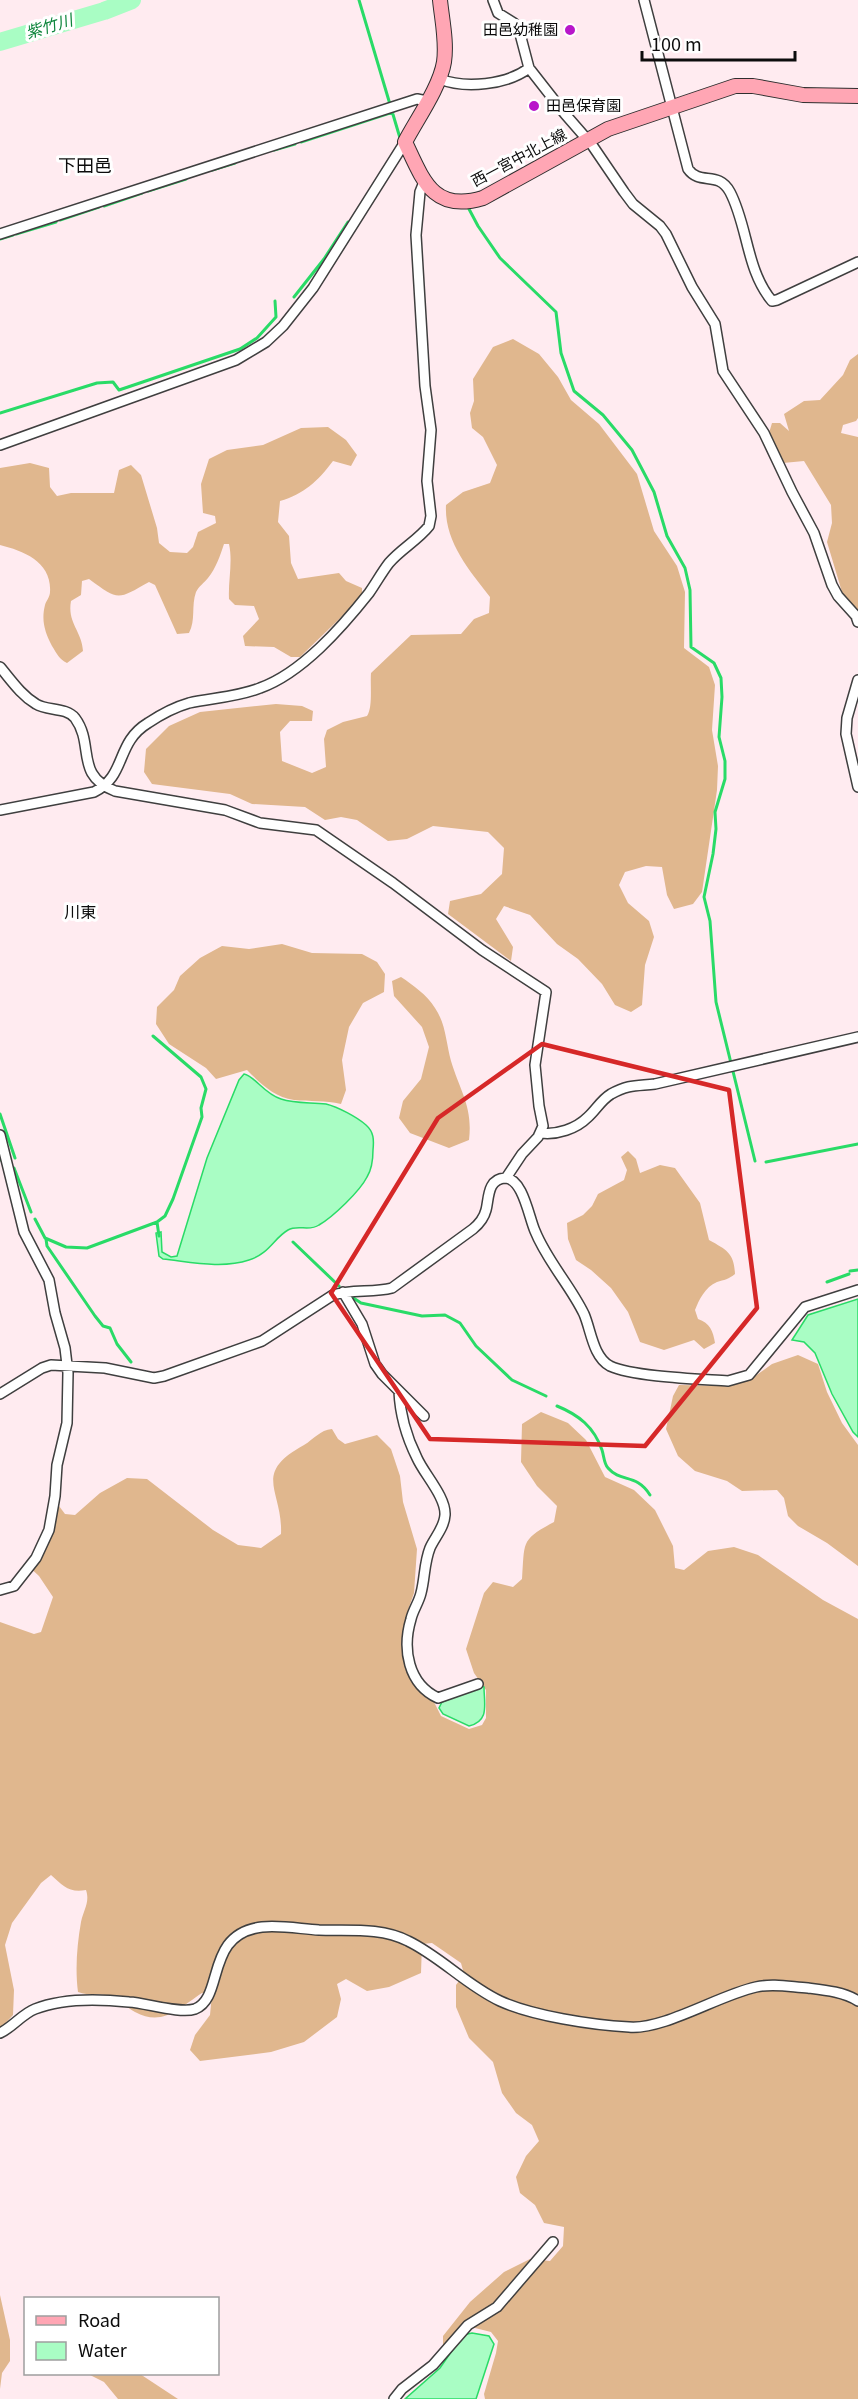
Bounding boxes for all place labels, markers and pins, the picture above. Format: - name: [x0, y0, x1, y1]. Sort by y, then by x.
- place label: 田邑幼稚園: [483, 18, 558, 39]
- marker: 田邑幼稚園: [563, 23, 577, 37]
- place label: 田邑保育園: [546, 94, 621, 115]
- marker: 田邑保育園: [527, 99, 541, 113]

